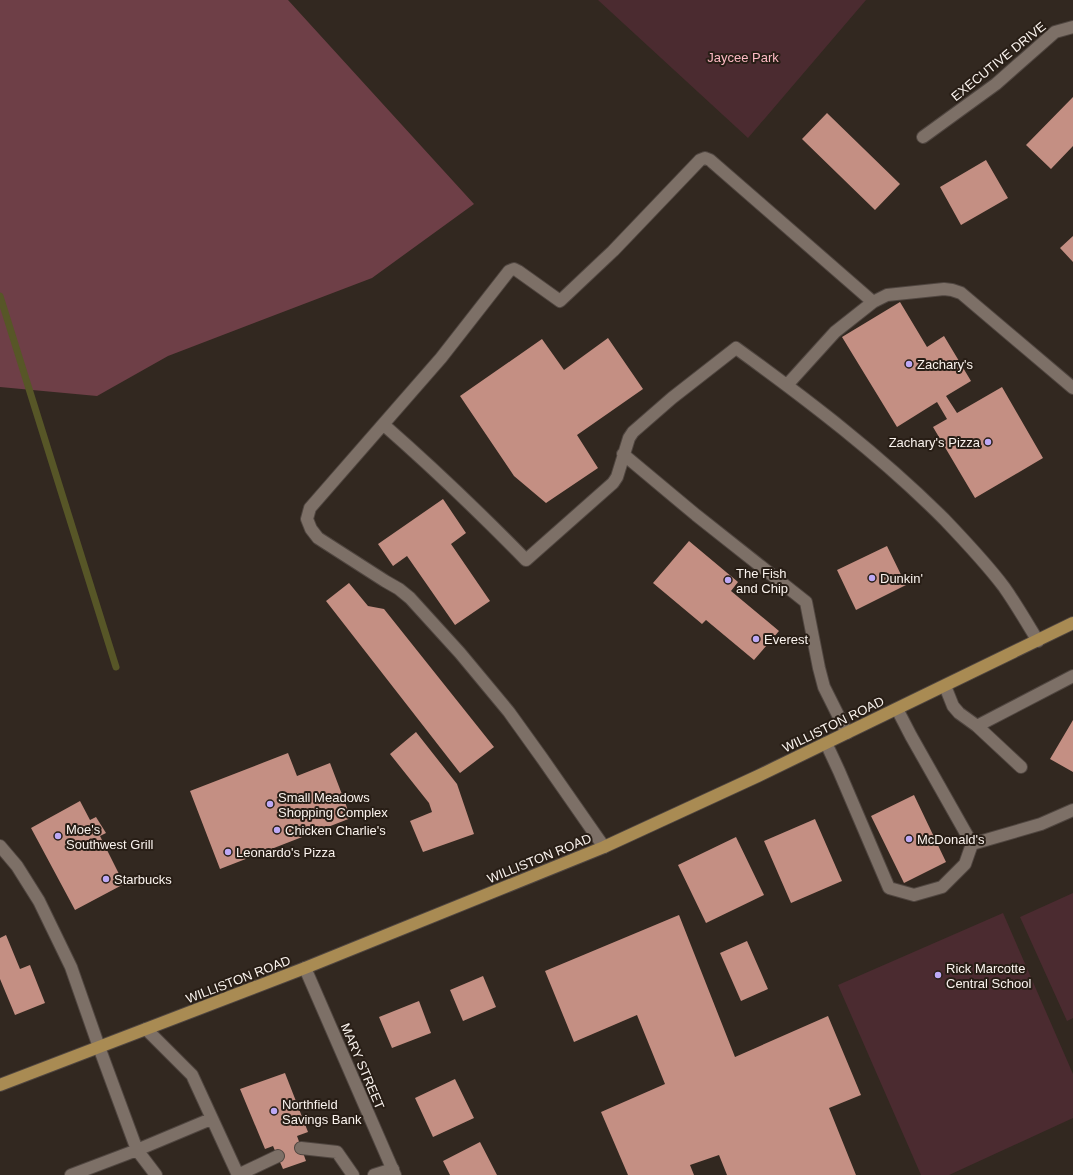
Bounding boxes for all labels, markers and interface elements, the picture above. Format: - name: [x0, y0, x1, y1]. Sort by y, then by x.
- street label: EXECUTIVE DRIVE: [948, 19, 1049, 104]
- park label: Jaycee Park: [707, 50, 779, 65]
- place label: Zachary's: [917, 357, 973, 372]
- marker: Zachary's: [904, 359, 914, 369]
- place label: Zachary's Pizza: [889, 435, 981, 450]
- marker: Zachary's Pizza: [983, 437, 993, 447]
- place label: The Fish and Chip: [736, 566, 788, 596]
- place label: Dunkin': [880, 571, 923, 586]
- marker: Dunkin': [867, 573, 877, 583]
- marker: The Fish and Chip: [723, 575, 733, 585]
- place label: Everest: [764, 632, 808, 647]
- marker: Everest: [751, 634, 761, 644]
- street label: WILLISTON ROAD: [780, 693, 886, 756]
- place label: Small Meadows Shopping Complex: [278, 790, 388, 820]
- marker: Small Meadows Shopping Complex: [265, 799, 275, 809]
- place label: Moe's Southwest Grill: [66, 822, 154, 852]
- place label: Chicken Charlie's: [285, 823, 386, 838]
- marker: Chicken Charlie's: [272, 825, 282, 835]
- marker: Moe's Southwest Grill: [53, 831, 63, 841]
- street label: WILLISTON ROAD: [485, 831, 593, 886]
- place label: McDonald's: [917, 832, 985, 847]
- marker: McDonald's: [904, 834, 914, 844]
- place label: Leonardo's Pizza: [236, 845, 336, 860]
- marker: Leonardo's Pizza: [223, 847, 233, 857]
- place label: Starbucks: [114, 872, 172, 887]
- marker: Starbucks: [101, 874, 111, 884]
- street label: WILLISTON ROAD: [184, 953, 293, 1006]
- place label: Rick Marcotte Central School: [946, 961, 1031, 991]
- marker: Rick Marcotte Central School: [933, 970, 943, 980]
- street label: MARY STREET: [338, 1021, 387, 1112]
- place label: Northfield Savings Bank: [282, 1097, 362, 1127]
- marker: Northfield Savings Bank: [269, 1106, 279, 1116]

